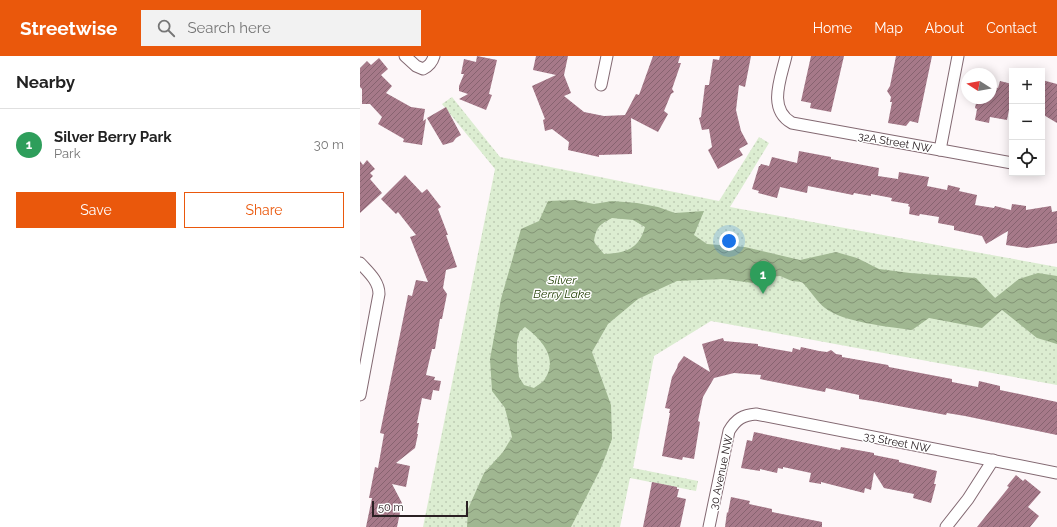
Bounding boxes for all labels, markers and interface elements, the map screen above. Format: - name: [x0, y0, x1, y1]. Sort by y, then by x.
- search box: [141, 10, 421, 46]
- text: Streetwise: [20, 17, 117, 39]
- icon: search: [155, 17, 177, 39]
- text: Search here: [187, 19, 271, 37]
- text: Home: [813, 20, 852, 36]
- text: Map: [874, 20, 903, 36]
- text: About: [925, 20, 964, 36]
- text: Contact: [986, 20, 1037, 36]
- north arrow: [961, 68, 997, 104]
- map controls: [1009, 68, 1045, 176]
- button: +: [1009, 68, 1045, 104]
- text: Nearby: [16, 72, 75, 92]
- button: −: [1009, 104, 1045, 140]
- text: Silver Berry Park: [54, 128, 172, 146]
- street label: 32A Street NW: [857, 130, 933, 155]
- text: 1: [26, 137, 32, 152]
- text: 30 m: [314, 137, 344, 152]
- button: locate: [1009, 140, 1045, 176]
- text: Park: [54, 146, 81, 161]
- button: Save: [16, 192, 176, 228]
- button: Share: [184, 192, 344, 228]
- your location: [719, 231, 739, 251]
- pin: 1: [750, 261, 776, 294]
- water label: Silver Berry Lake: [533, 273, 591, 301]
- street label: 33 Street NW: [862, 430, 932, 455]
- street label: 30 Avenue NW: [707, 433, 736, 511]
- scale bar: [372, 499, 468, 518]
- text: 50 m: [378, 501, 404, 514]

